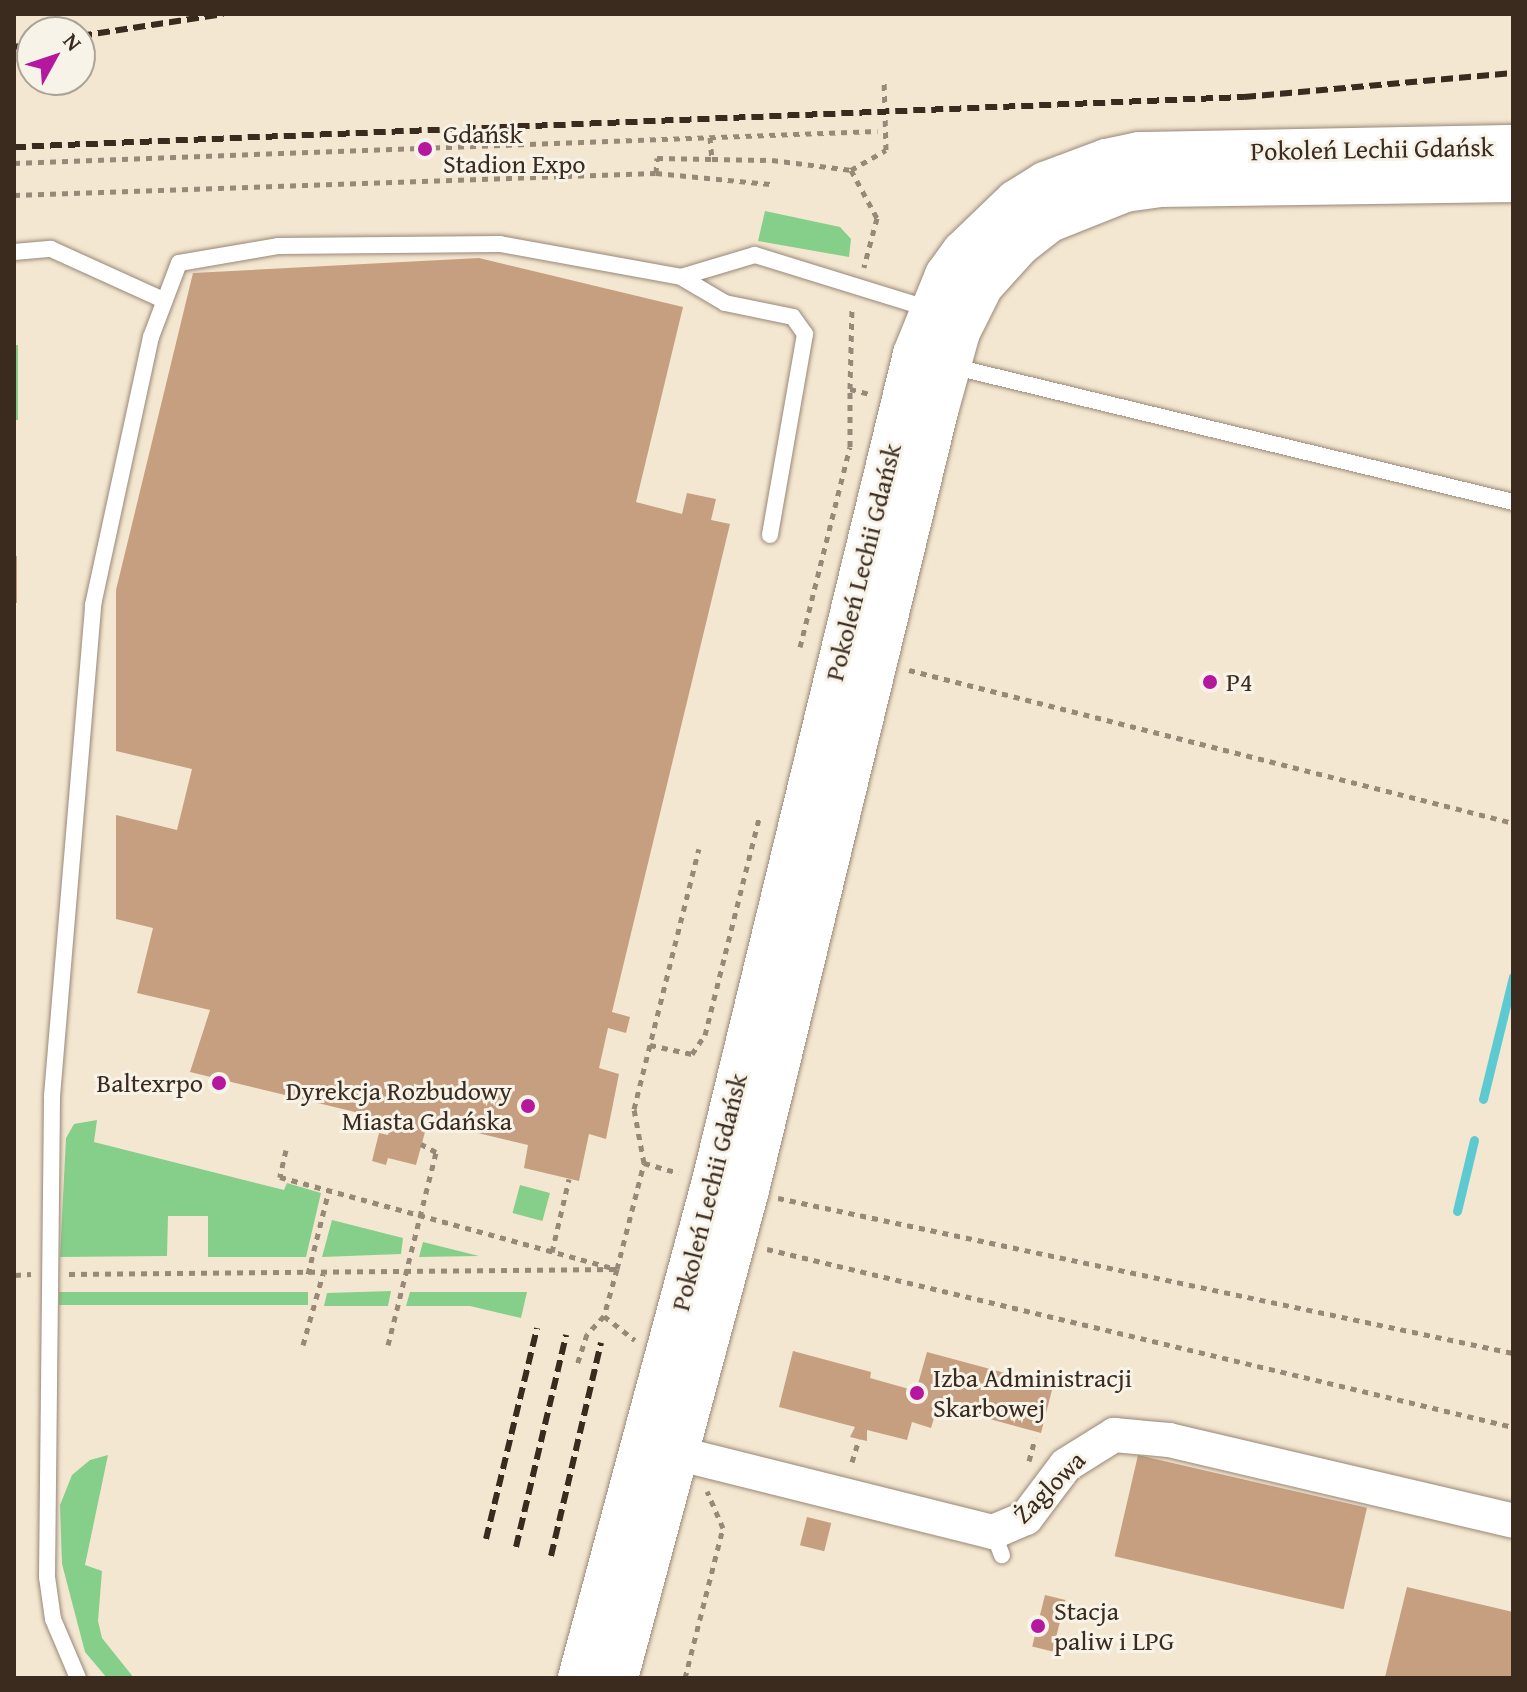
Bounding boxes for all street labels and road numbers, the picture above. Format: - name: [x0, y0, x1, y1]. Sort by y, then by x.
- street label: Pokoleń Lechii Gdańsk: [1250, 131, 1494, 167]
- street label: Pokoleń Lechii Gdańsk: [818, 440, 908, 684]
- street label: Pokoleń Lechii Gdańsk: [664, 1070, 754, 1314]
- street label: Żaglowa: [1006, 1444, 1092, 1530]

